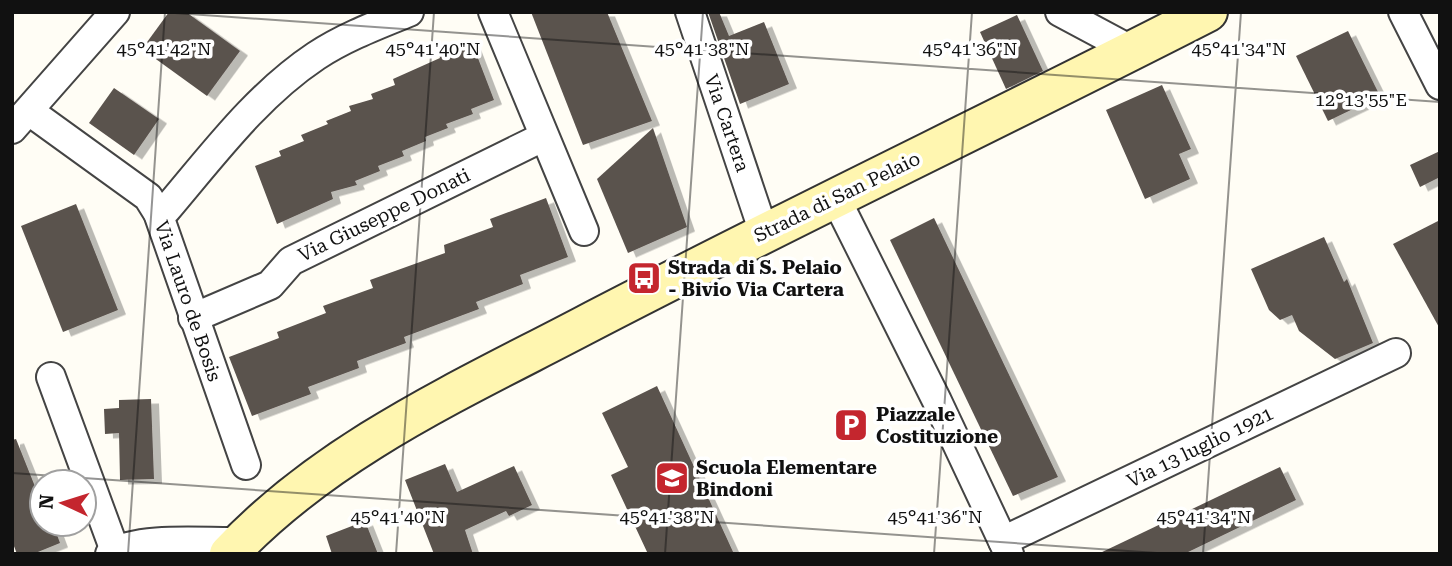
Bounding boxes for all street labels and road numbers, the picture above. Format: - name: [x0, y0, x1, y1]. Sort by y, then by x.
- street label: Via Cartera: [700, 71, 755, 175]
- street label: Strada di San Pelaio: [750, 147, 924, 247]
- street label: Via Giuseppe Donati: [294, 163, 474, 267]
- street label: Via Lauro de Bosis: [150, 218, 226, 384]
- street label: Via 13 luglio 1921: [1123, 402, 1277, 492]

